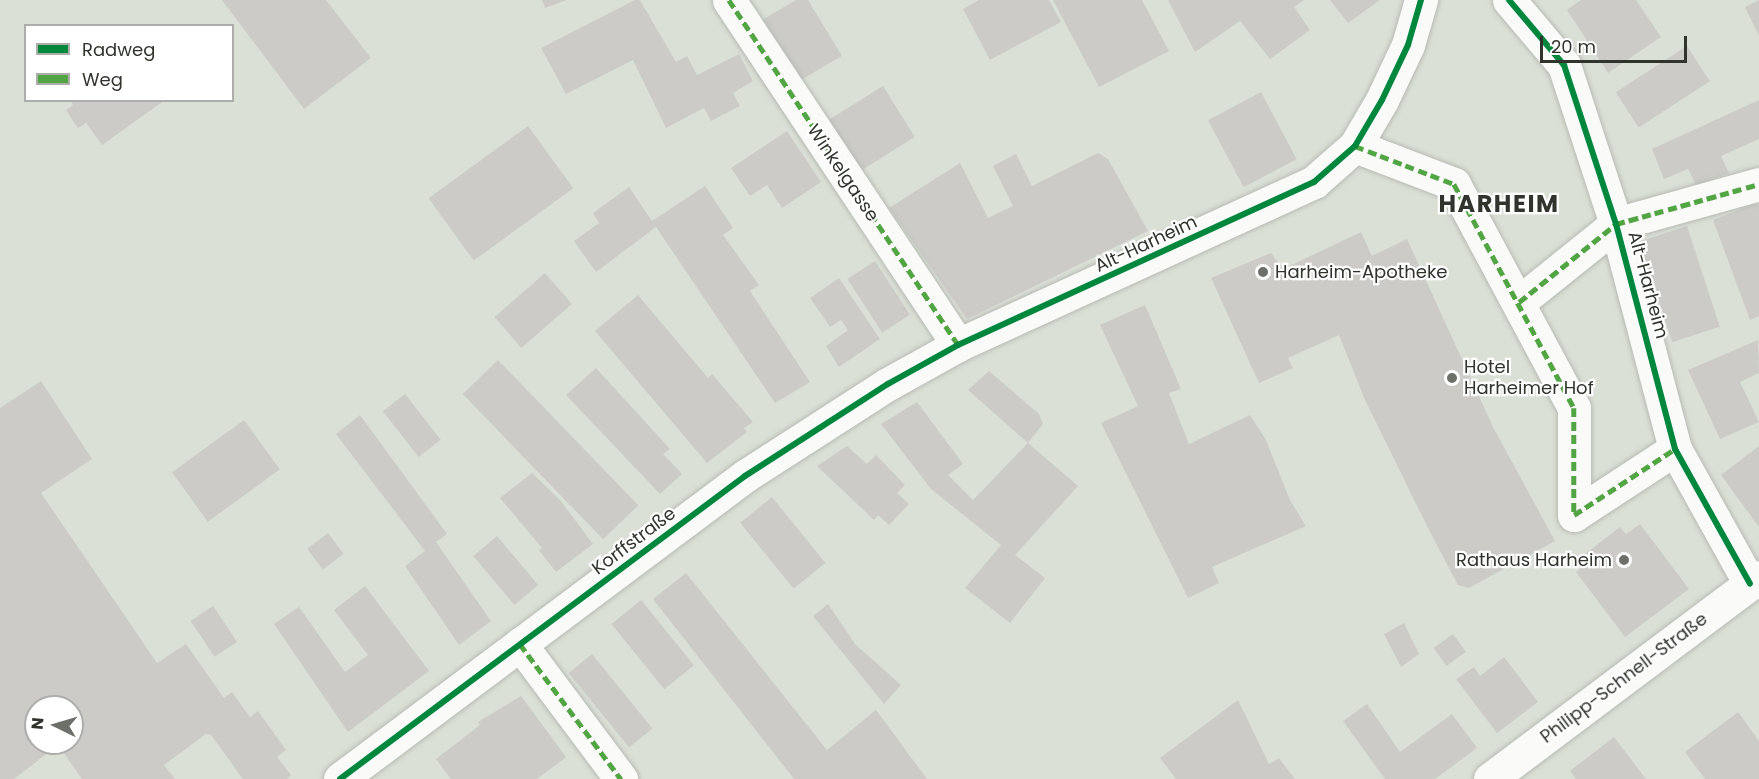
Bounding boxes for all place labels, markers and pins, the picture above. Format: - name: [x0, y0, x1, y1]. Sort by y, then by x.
- place label: Harheim-Apotheke: [1275, 261, 1447, 283]
- marker: Harheim-Apotheke: [1256, 265, 1270, 279]
- place label: Hotel Harheimer Hof: [1464, 357, 1594, 400]
- marker: Hotel Harheimer Hof: [1445, 371, 1459, 385]
- place label: Rathaus Harheim: [1456, 549, 1612, 571]
- marker: Rathaus Harheim: [1617, 553, 1631, 567]

